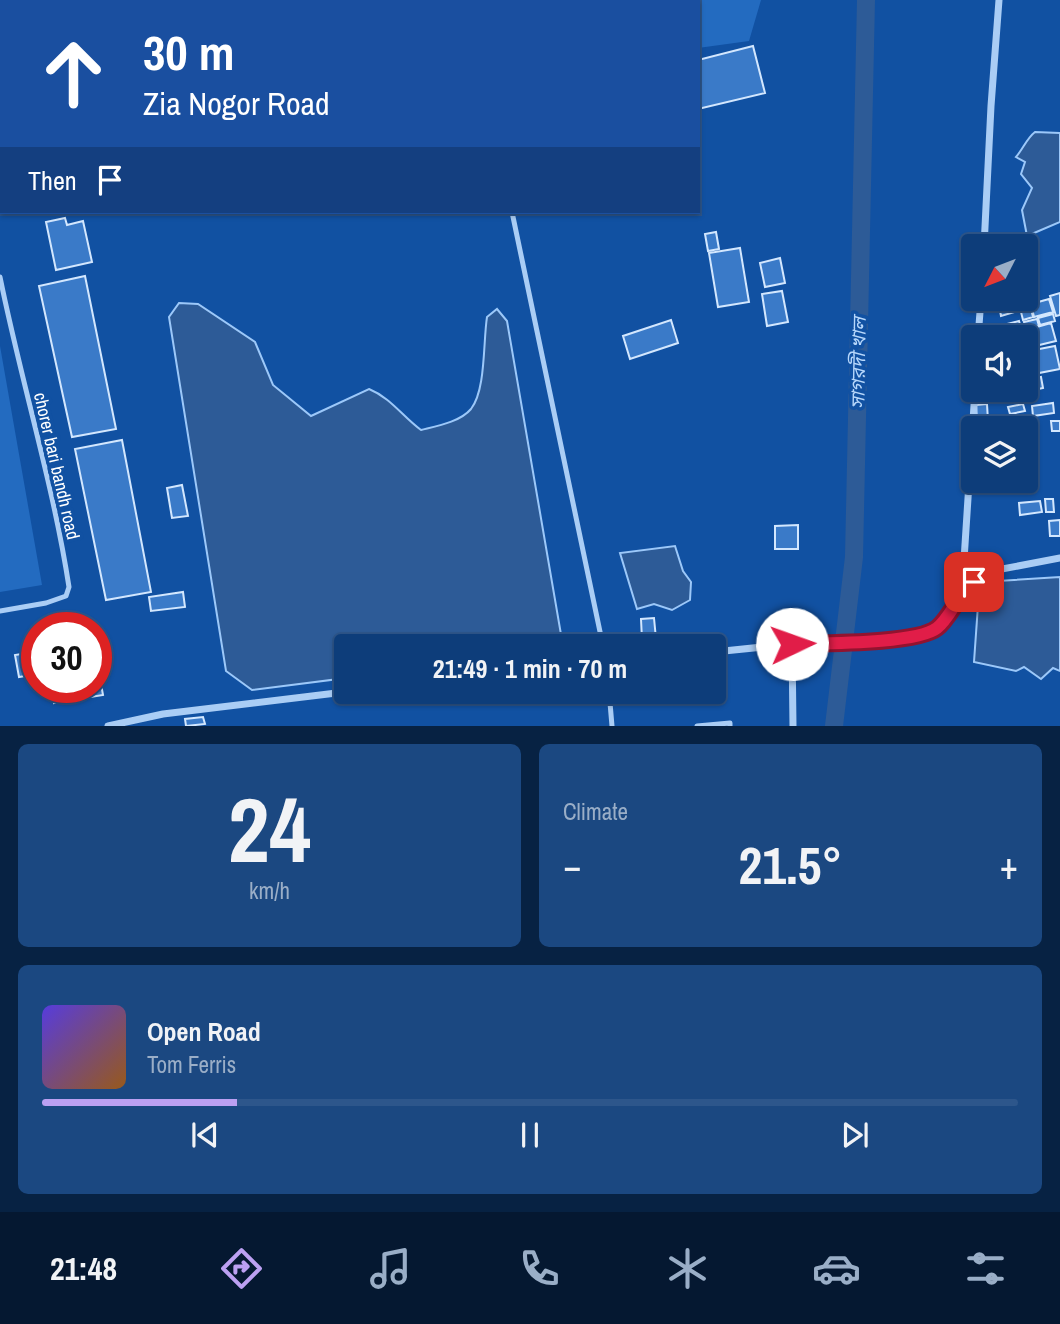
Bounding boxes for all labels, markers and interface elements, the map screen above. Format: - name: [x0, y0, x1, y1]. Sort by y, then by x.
- text: 30 m: [143, 19, 235, 85]
- icon: ahead: [28, 28, 119, 119]
- text: Zia Nogor Road: [143, 82, 330, 125]
- icon: arrive: [91, 161, 129, 199]
- text: Then: [28, 163, 77, 198]
- north arrow: [961, 234, 1038, 312]
- map controls: [961, 234, 1038, 493]
- water label: সাগরদী খাল: [844, 313, 872, 409]
- button: sound: [961, 325, 1038, 402]
- street label: chorer bari bandh road: [28, 390, 86, 542]
- button: layers: [961, 416, 1038, 493]
- pin: [944, 552, 1004, 612]
- icon: arrive: [955, 563, 993, 601]
- position arrow: [755, 607, 829, 681]
- speed limit sign: 30: [21, 612, 112, 703]
- text: 21:49 · 1 min · 70 m: [433, 651, 627, 686]
- text: 24: [228, 768, 311, 890]
- text: Climate: [563, 796, 628, 827]
- text: 21.5°: [739, 830, 842, 900]
- text: −: [563, 840, 581, 891]
- text: +: [1000, 840, 1018, 891]
- text: km/h: [249, 875, 290, 906]
- text: Open Road: [147, 1014, 261, 1049]
- text: Tom Ferris: [147, 1049, 236, 1080]
- icon: previous: [186, 1116, 224, 1154]
- icon: pause: [511, 1116, 549, 1154]
- icon: next: [836, 1116, 874, 1154]
- icon: directions: [217, 1244, 266, 1293]
- icon: music: [366, 1244, 415, 1293]
- icon: phone: [515, 1244, 564, 1293]
- icon: climate: [663, 1244, 712, 1293]
- icon: car: [812, 1244, 861, 1293]
- icon: filters: [961, 1244, 1010, 1293]
- text: 21:48: [50, 1247, 117, 1290]

